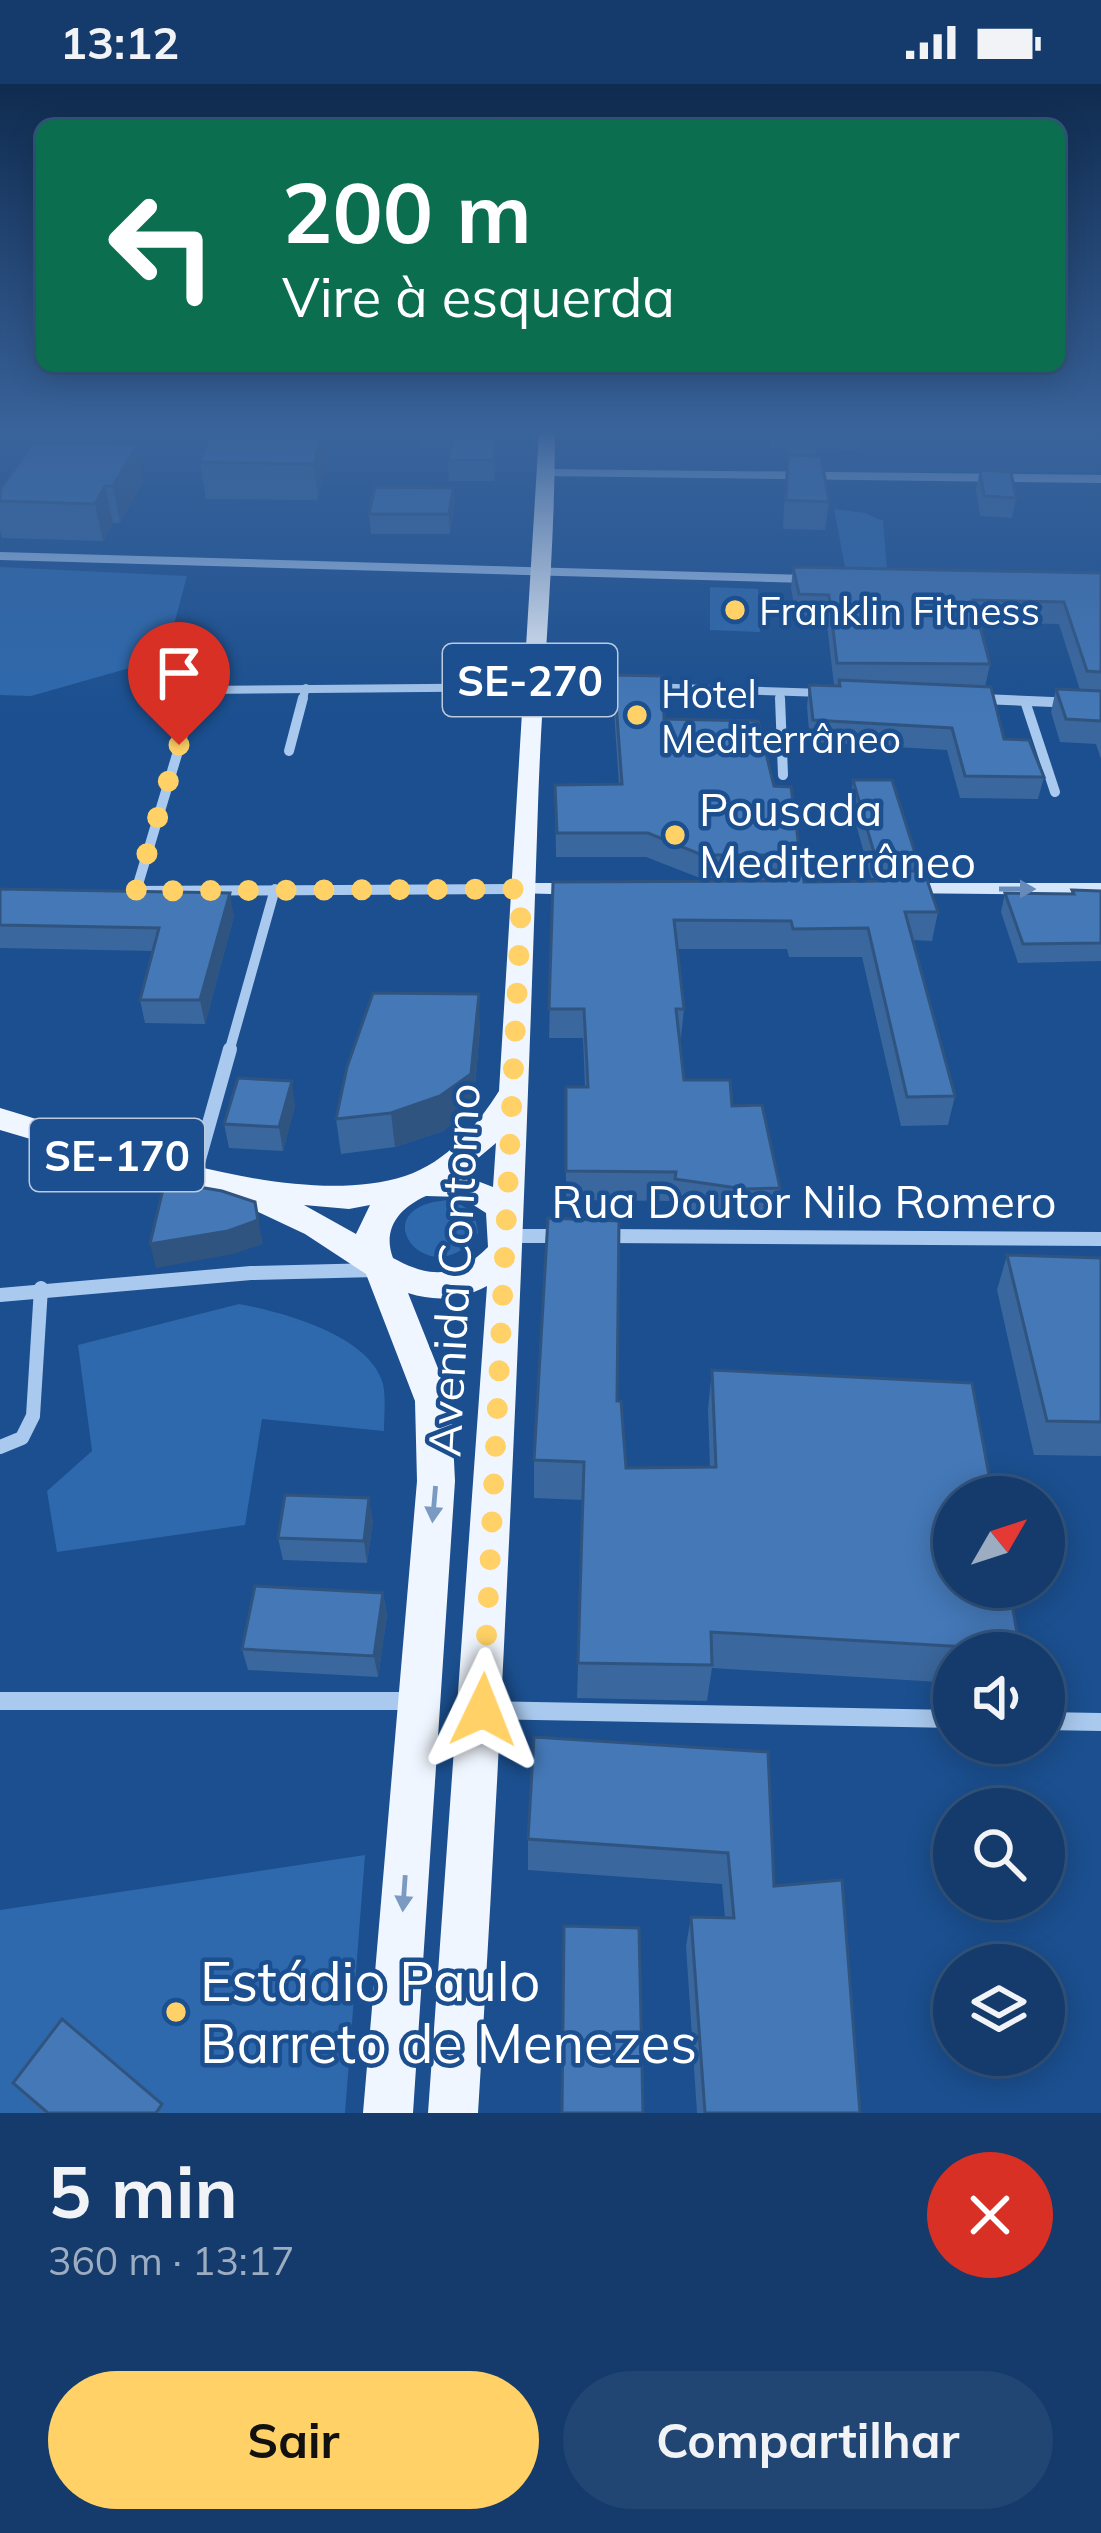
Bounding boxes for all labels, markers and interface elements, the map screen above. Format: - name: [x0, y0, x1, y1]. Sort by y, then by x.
- text: 13:12: [60, 14, 179, 70]
- text: 200 m: [282, 159, 532, 264]
- icon: left: [84, 168, 240, 324]
- text: Vire à esquerda: [282, 263, 675, 331]
- place label: Franklin Fitness: [759, 586, 1040, 635]
- marker: Franklin Fitness: [722, 597, 748, 623]
- pin: [128, 622, 230, 745]
- icon: arrive: [146, 640, 212, 706]
- road number: SE-270: [443, 644, 617, 716]
- place label: Hotel Mediterrâneo: [661, 669, 901, 763]
- marker: Hotel Mediterrâneo: [624, 702, 650, 728]
- place label: Pousada Mediterrâneo: [699, 781, 976, 889]
- marker: Pousada Mediterrâneo: [662, 822, 688, 848]
- one-way arrow: [999, 879, 1037, 899]
- street label: Avenida Contorno: [415, 1082, 491, 1458]
- road number: SE-170: [30, 1119, 204, 1191]
- street label: Rua Doutor Nilo Romero: [552, 1173, 1056, 1229]
- north arrow: [933, 1476, 1065, 1608]
- map controls: [933, 1476, 1065, 2076]
- one-way arrow: [424, 1486, 443, 1523]
- button: sound: [933, 1632, 1065, 1764]
- position arrow: [420, 1647, 546, 1773]
- button: search: [933, 1788, 1065, 1920]
- one-way arrow: [395, 1874, 414, 1912]
- button: layers: [933, 1944, 1065, 2076]
- place label: Estádio Paulo Barreto de Menezes: [200, 1947, 697, 2077]
- marker: Estádio Paulo Barreto de Menezes: [163, 1999, 189, 2025]
- text: 5 min: [48, 2146, 238, 2236]
- button: close: [927, 2152, 1053, 2278]
- text: 360 m · 13:17: [48, 2236, 294, 2285]
- button: Sair: [48, 2371, 539, 2509]
- button: Compartilhar: [563, 2371, 1053, 2509]

